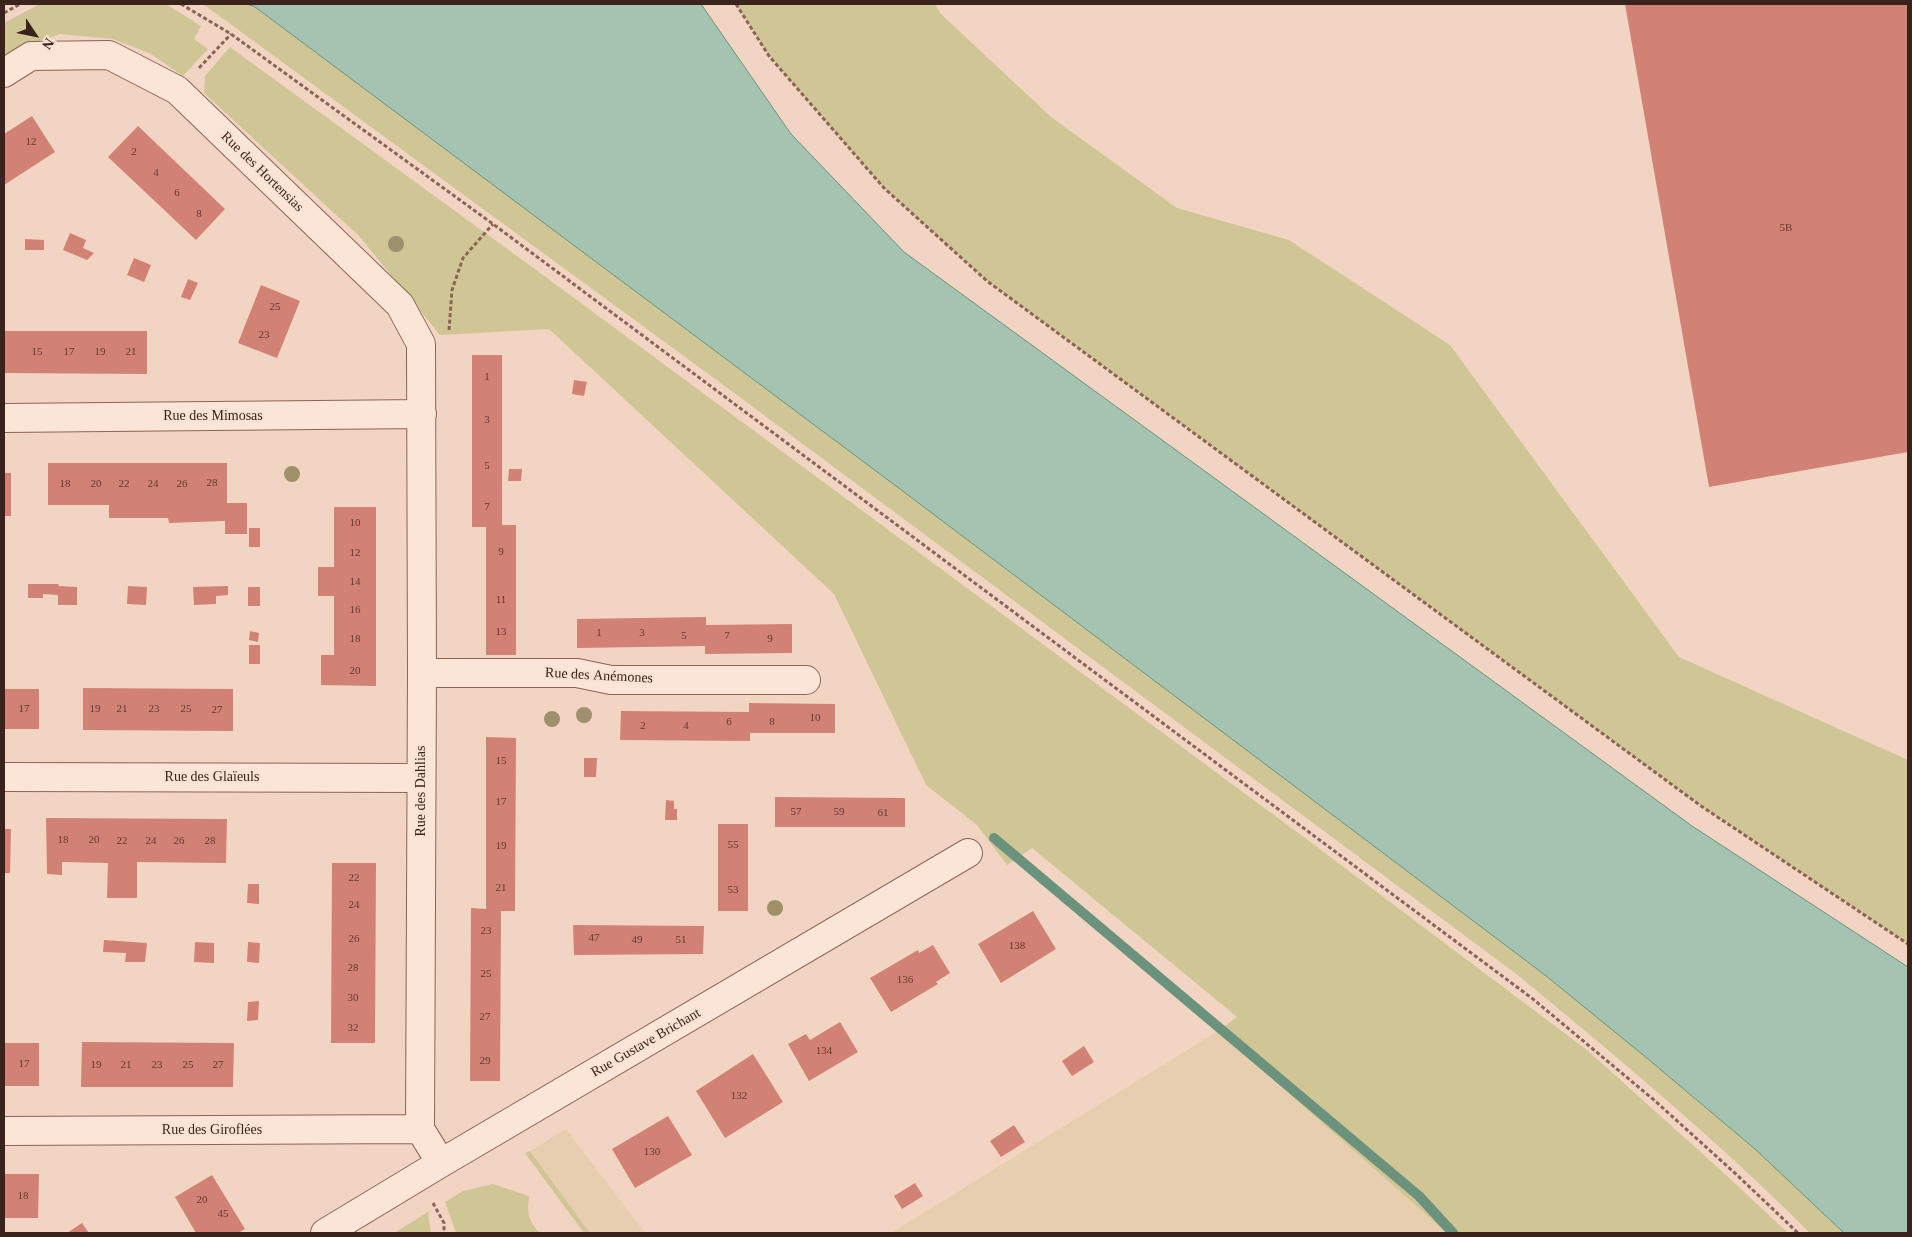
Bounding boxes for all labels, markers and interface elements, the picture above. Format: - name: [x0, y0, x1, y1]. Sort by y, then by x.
- north arrow: [10, 10, 60, 60]
- text: N: [39, 35, 57, 52]
- street label: Rue des Hortensias: [217, 128, 307, 216]
- house number: 12: [26, 135, 36, 149]
- house number: 2: [131, 145, 137, 159]
- house number: 4: [153, 166, 159, 180]
- house number: 6: [174, 186, 180, 200]
- house number: 8: [196, 207, 202, 221]
- house number: 5B: [1780, 221, 1792, 235]
- house number: 25: [270, 300, 280, 314]
- house number: 23: [258, 328, 270, 342]
- house number: 15: [32, 345, 42, 359]
- house number: 17: [64, 345, 74, 359]
- house number: 19: [94, 345, 106, 359]
- house number: 21: [125, 345, 136, 359]
- house number: 1: [484, 370, 490, 384]
- street label: Rue des Mimosas: [163, 408, 263, 424]
- house number: 3: [484, 413, 490, 427]
- house number: 5: [484, 459, 490, 473]
- house number: 28: [206, 476, 218, 490]
- house number: 18: [60, 477, 70, 491]
- house number: 20: [90, 477, 102, 491]
- house number: 22: [118, 477, 130, 491]
- house number: 24: [148, 477, 158, 491]
- house number: 26: [176, 477, 188, 491]
- house number: 7: [484, 500, 490, 514]
- house number: 10: [350, 516, 360, 530]
- house number: 9: [498, 545, 504, 559]
- house number: 12: [350, 546, 360, 560]
- house number: 14: [350, 575, 360, 589]
- house number: 11: [496, 593, 506, 607]
- house number: 16: [350, 603, 360, 617]
- house number: 13: [496, 625, 506, 639]
- house number: 1: [596, 626, 602, 640]
- house number: 3: [639, 626, 645, 640]
- house number: 5: [681, 629, 687, 643]
- house number: 7: [724, 629, 730, 643]
- house number: 18: [350, 632, 360, 646]
- house number: 9: [767, 632, 773, 646]
- house number: 20: [350, 664, 360, 678]
- street label: Rue des Anémones: [545, 665, 653, 687]
- house number: 17: [18, 702, 30, 716]
- house number: 19: [90, 702, 100, 716]
- house number: 21: [116, 702, 128, 716]
- house number: 23: [148, 702, 160, 716]
- house number: 25: [180, 702, 192, 716]
- house number: 27: [212, 703, 222, 717]
- house number: 10: [810, 711, 820, 725]
- house number: 6: [726, 715, 732, 729]
- house number: 8: [769, 715, 775, 729]
- house number: 2: [640, 719, 646, 733]
- house number: 4: [683, 719, 689, 733]
- street label: Rue des Dahlias: [413, 746, 429, 836]
- house number: 15: [496, 754, 506, 768]
- street label: Rue des Glaïeuls: [165, 769, 259, 785]
- house number: 17: [496, 795, 506, 809]
- house number: 57: [790, 805, 801, 819]
- house number: 59: [834, 805, 844, 819]
- house number: 61: [878, 806, 888, 820]
- house number: 18: [58, 833, 68, 847]
- house number: 20: [88, 833, 100, 847]
- house number: 22: [116, 834, 128, 848]
- house number: 24: [146, 834, 156, 848]
- house number: 26: [173, 834, 184, 848]
- house number: 28: [204, 834, 216, 848]
- house number: 55: [728, 838, 738, 852]
- house number: 19: [496, 839, 506, 853]
- house number: 22: [348, 871, 359, 885]
- house number: 21: [496, 881, 506, 895]
- house number: 53: [728, 883, 738, 897]
- house number: 24: [348, 898, 359, 912]
- house number: 23: [481, 924, 492, 938]
- house number: 47: [588, 931, 600, 945]
- house number: 26: [348, 932, 359, 946]
- house number: 49: [632, 933, 642, 947]
- house number: 51: [676, 933, 686, 947]
- house number: 138: [1009, 939, 1025, 953]
- house number: 28: [348, 961, 358, 975]
- house number: 25: [481, 967, 492, 981]
- house number: 136: [897, 973, 913, 987]
- house number: 30: [348, 991, 358, 1005]
- street label: Rue Gustave Brichant: [588, 1005, 704, 1081]
- house number: 27: [480, 1010, 490, 1024]
- house number: 32: [348, 1021, 358, 1035]
- house number: 134: [816, 1044, 832, 1058]
- house number: 29: [480, 1054, 490, 1068]
- house number: 17: [18, 1057, 30, 1071]
- house number: 19: [90, 1058, 102, 1072]
- house number: 21: [120, 1058, 132, 1072]
- house number: 23: [152, 1058, 162, 1072]
- house number: 25: [182, 1058, 194, 1072]
- house number: 27: [212, 1058, 224, 1072]
- house number: 132: [731, 1089, 747, 1103]
- street label: Rue des Giroflées: [162, 1122, 262, 1138]
- house number: 130: [644, 1145, 660, 1159]
- house number: 18: [17, 1189, 28, 1203]
- house number: 20: [196, 1193, 208, 1207]
- house number: 45: [218, 1207, 228, 1221]

